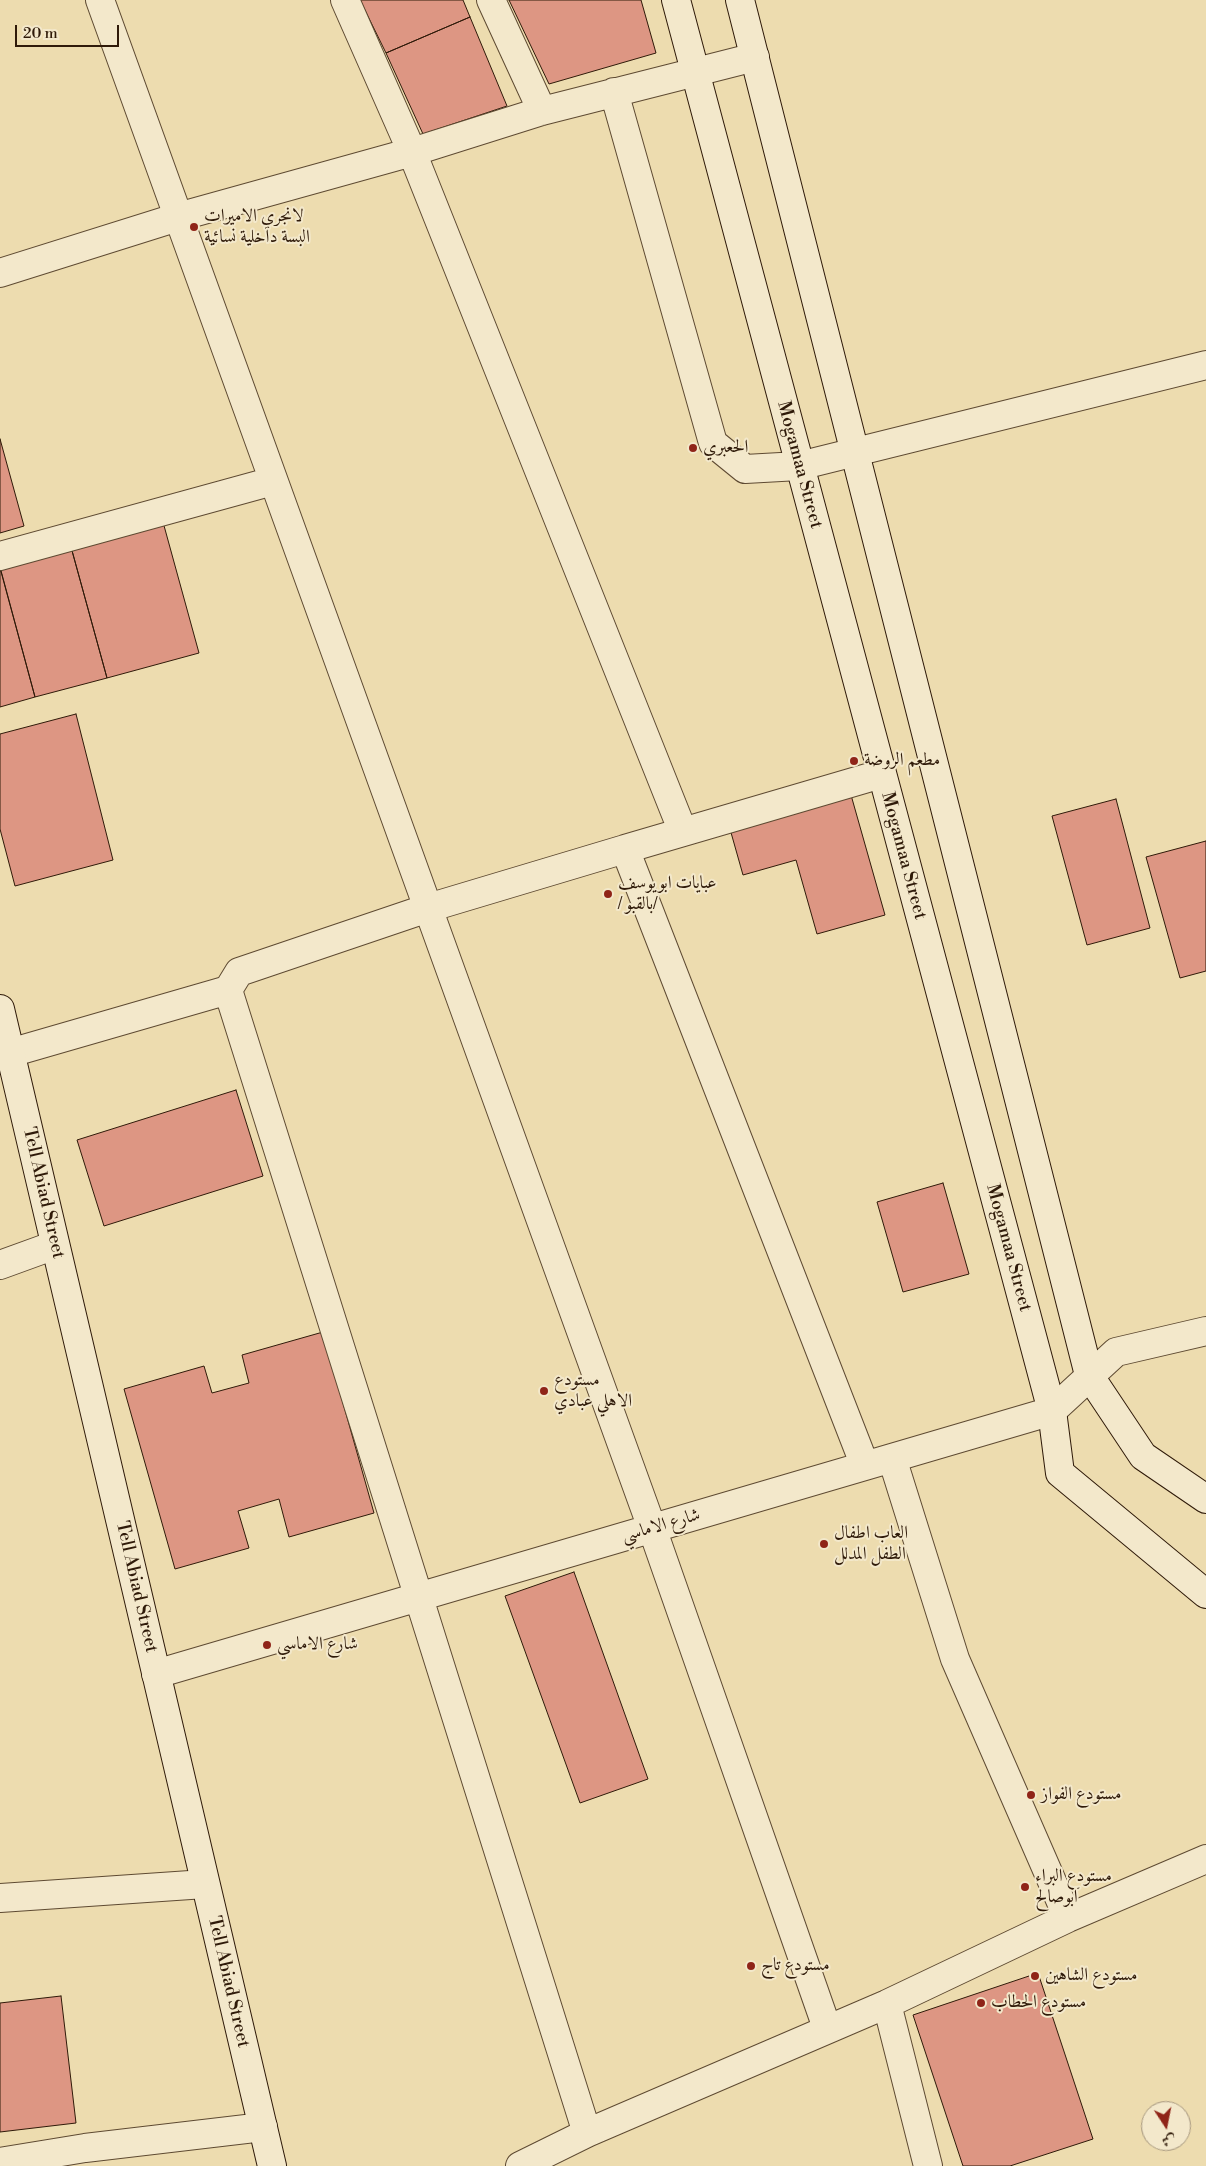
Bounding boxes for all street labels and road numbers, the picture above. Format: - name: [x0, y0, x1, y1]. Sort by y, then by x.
- street label: Mogamaa Street: [772, 399, 826, 531]
- street label: Mogamaa Street: [876, 790, 930, 922]
- street label: Tell Abiad Street: [17, 1125, 69, 1261]
- street label: Mogamaa Street: [981, 1182, 1035, 1314]
- street label: شارع الاماسي: [619, 1504, 703, 1548]
- street label: Tell Abiad Street: [110, 1519, 162, 1655]
- street label: Tell Abiad Street: [202, 1914, 254, 2050]

